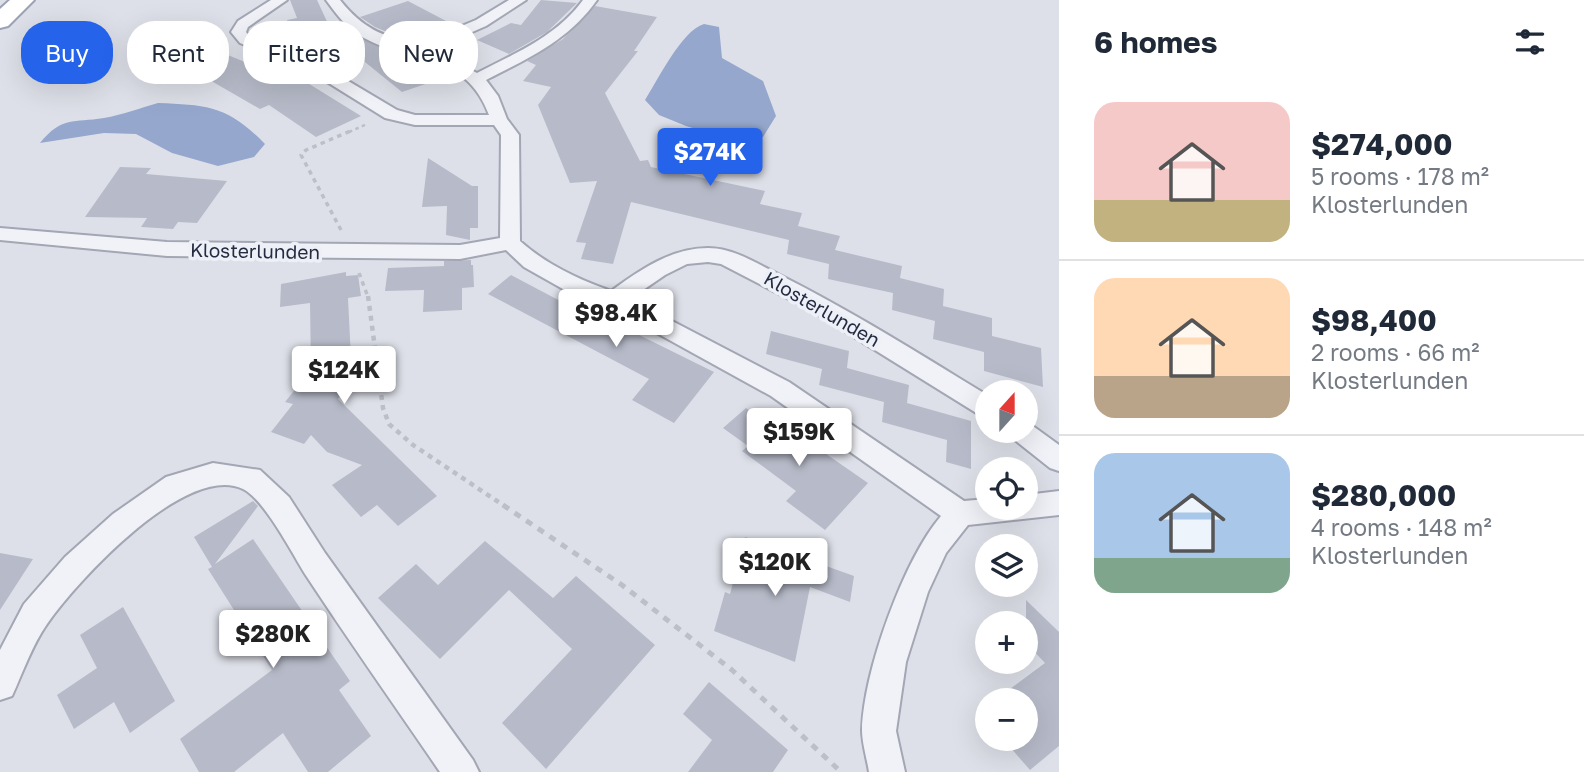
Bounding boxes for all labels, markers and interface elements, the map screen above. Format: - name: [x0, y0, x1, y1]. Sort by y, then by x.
- chip: Buy: [21, 21, 113, 84]
- chip: Rent: [127, 21, 229, 84]
- chip: Filters: [243, 21, 365, 84]
- chip: New: [379, 21, 478, 84]
- icon: filters: [1511, 23, 1549, 61]
- text: 6 homes: [1094, 24, 1217, 60]
- text: $274,000: [1311, 126, 1453, 162]
- pin: $274K: [661, 128, 759, 188]
- icon: home: [1150, 130, 1234, 214]
- text: $274K: [673, 137, 747, 165]
- text: 5 rooms · 178 m²: [1311, 162, 1489, 190]
- text: Klosterlunden: [1311, 190, 1468, 218]
- street label: Klosterlunden: [190, 238, 320, 263]
- street label: Klosterlunden: [760, 266, 884, 351]
- pin: $98.4K: [559, 290, 673, 349]
- text: $98.4K: [574, 298, 658, 326]
- text: $98,400: [1311, 302, 1437, 338]
- icon: home: [1150, 306, 1234, 390]
- text: 2 rooms · 66 m²: [1311, 338, 1480, 366]
- pin: $124K: [295, 346, 393, 406]
- text: $124K: [308, 355, 380, 383]
- text: Klosterlunden: [1311, 366, 1468, 394]
- north arrow: [975, 380, 1038, 443]
- map controls: [975, 380, 1038, 751]
- pin: $159K: [750, 408, 848, 468]
- text: $159K: [763, 417, 835, 445]
- button: locate: [975, 457, 1038, 520]
- text: $280,000: [1311, 477, 1456, 513]
- icon: home: [1150, 481, 1234, 565]
- text: 4 rooms · 148 m²: [1311, 513, 1492, 541]
- button: layers: [975, 534, 1038, 597]
- pin: $120K: [726, 538, 824, 598]
- text: Klosterlunden: [1311, 541, 1468, 569]
- text: $120K: [739, 547, 811, 575]
- pin: $280K: [224, 610, 322, 670]
- button: +: [975, 611, 1038, 674]
- text: $280K: [235, 619, 311, 647]
- button: −: [975, 688, 1038, 751]

